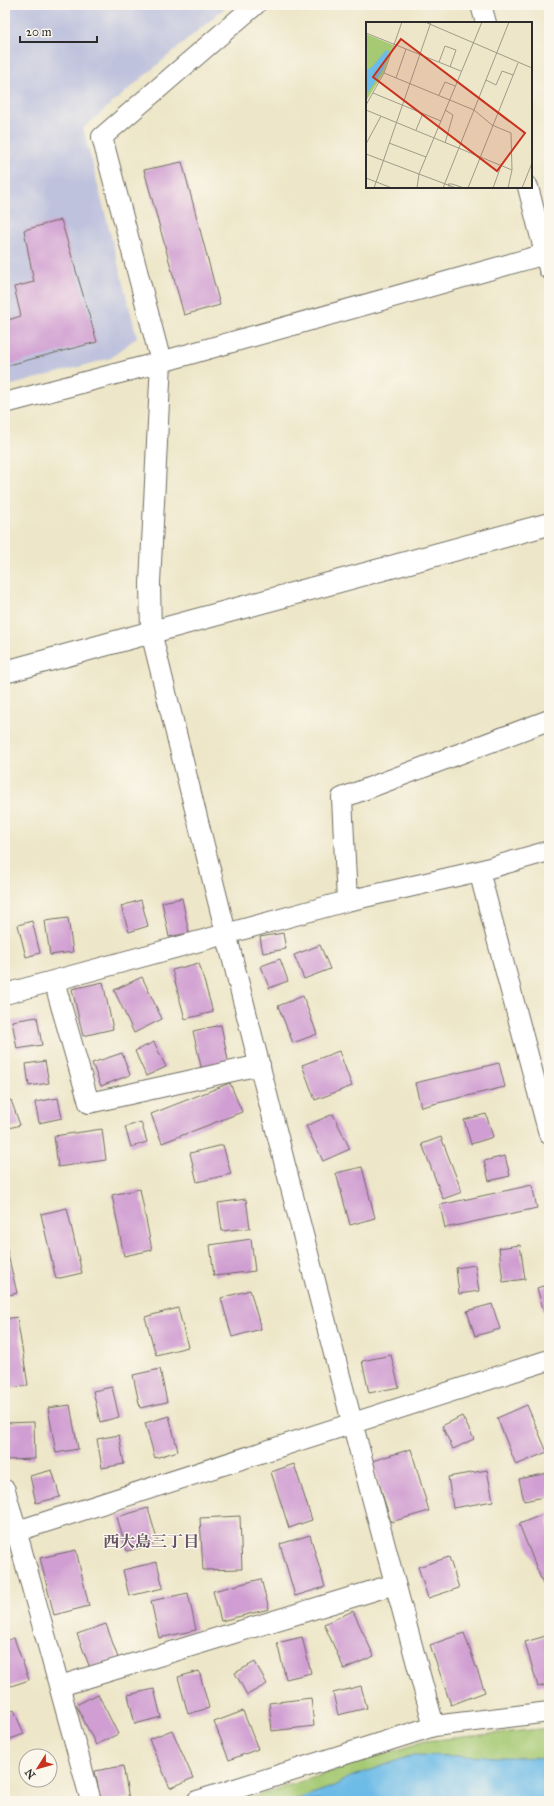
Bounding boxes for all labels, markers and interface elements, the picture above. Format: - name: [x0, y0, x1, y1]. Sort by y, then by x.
- scale bar: [20, 18, 97, 44]
- inset map: [366, 22, 532, 188]
- text: 20 m: [26, 25, 52, 39]
- district label: 西大島三丁目: [103, 1532, 199, 1551]
- north arrow: [18, 1748, 58, 1788]
- text: N: [22, 1766, 38, 1781]

